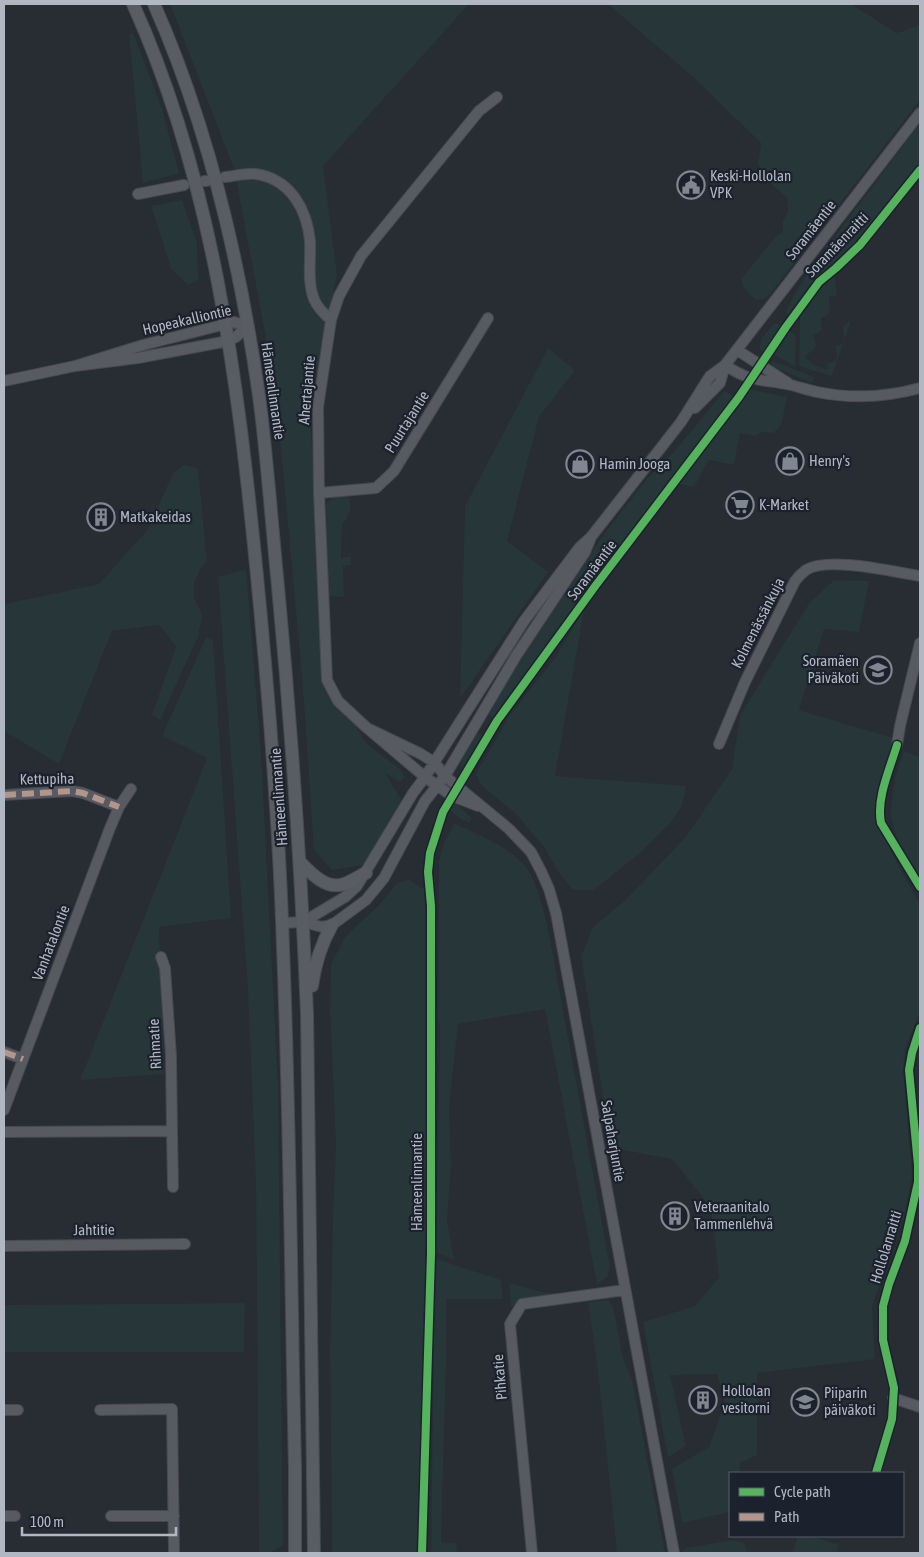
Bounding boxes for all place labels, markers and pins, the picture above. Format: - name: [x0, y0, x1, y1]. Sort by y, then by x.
- place label: Keski-Hollolan VPK: [710, 167, 791, 201]
- public building icon: Keski-Hollolan VPK: [676, 170, 706, 200]
- shop icon: Henry's: [775, 446, 805, 476]
- shop icon: Hamin Jooga: [565, 449, 595, 479]
- place label: Henry's: [809, 452, 850, 469]
- place label: Hamin Jooga: [599, 455, 670, 472]
- supermarket icon: K-Market: [725, 490, 755, 520]
- place label: K-Market: [759, 496, 809, 513]
- building icon: Matkakeidas: [86, 502, 116, 532]
- place label: Matkakeidas: [120, 508, 191, 525]
- place label: Soramäen Päiväkoti: [803, 652, 859, 686]
- school or university icon: Soramäen Päiväkoti: [863, 655, 893, 685]
- place label: Veteraanitalo Tammenlehvä: [694, 1198, 773, 1232]
- building icon: Veteraanitalo Tammenlehvä: [660, 1201, 690, 1231]
- place label: Hollolan vesitorni: [722, 1382, 771, 1416]
- place label: Piiparin päiväkoti: [824, 1384, 876, 1418]
- building icon: Hollolan vesitorni: [688, 1385, 718, 1415]
- school or university icon: Piiparin päiväkoti: [790, 1387, 820, 1417]

